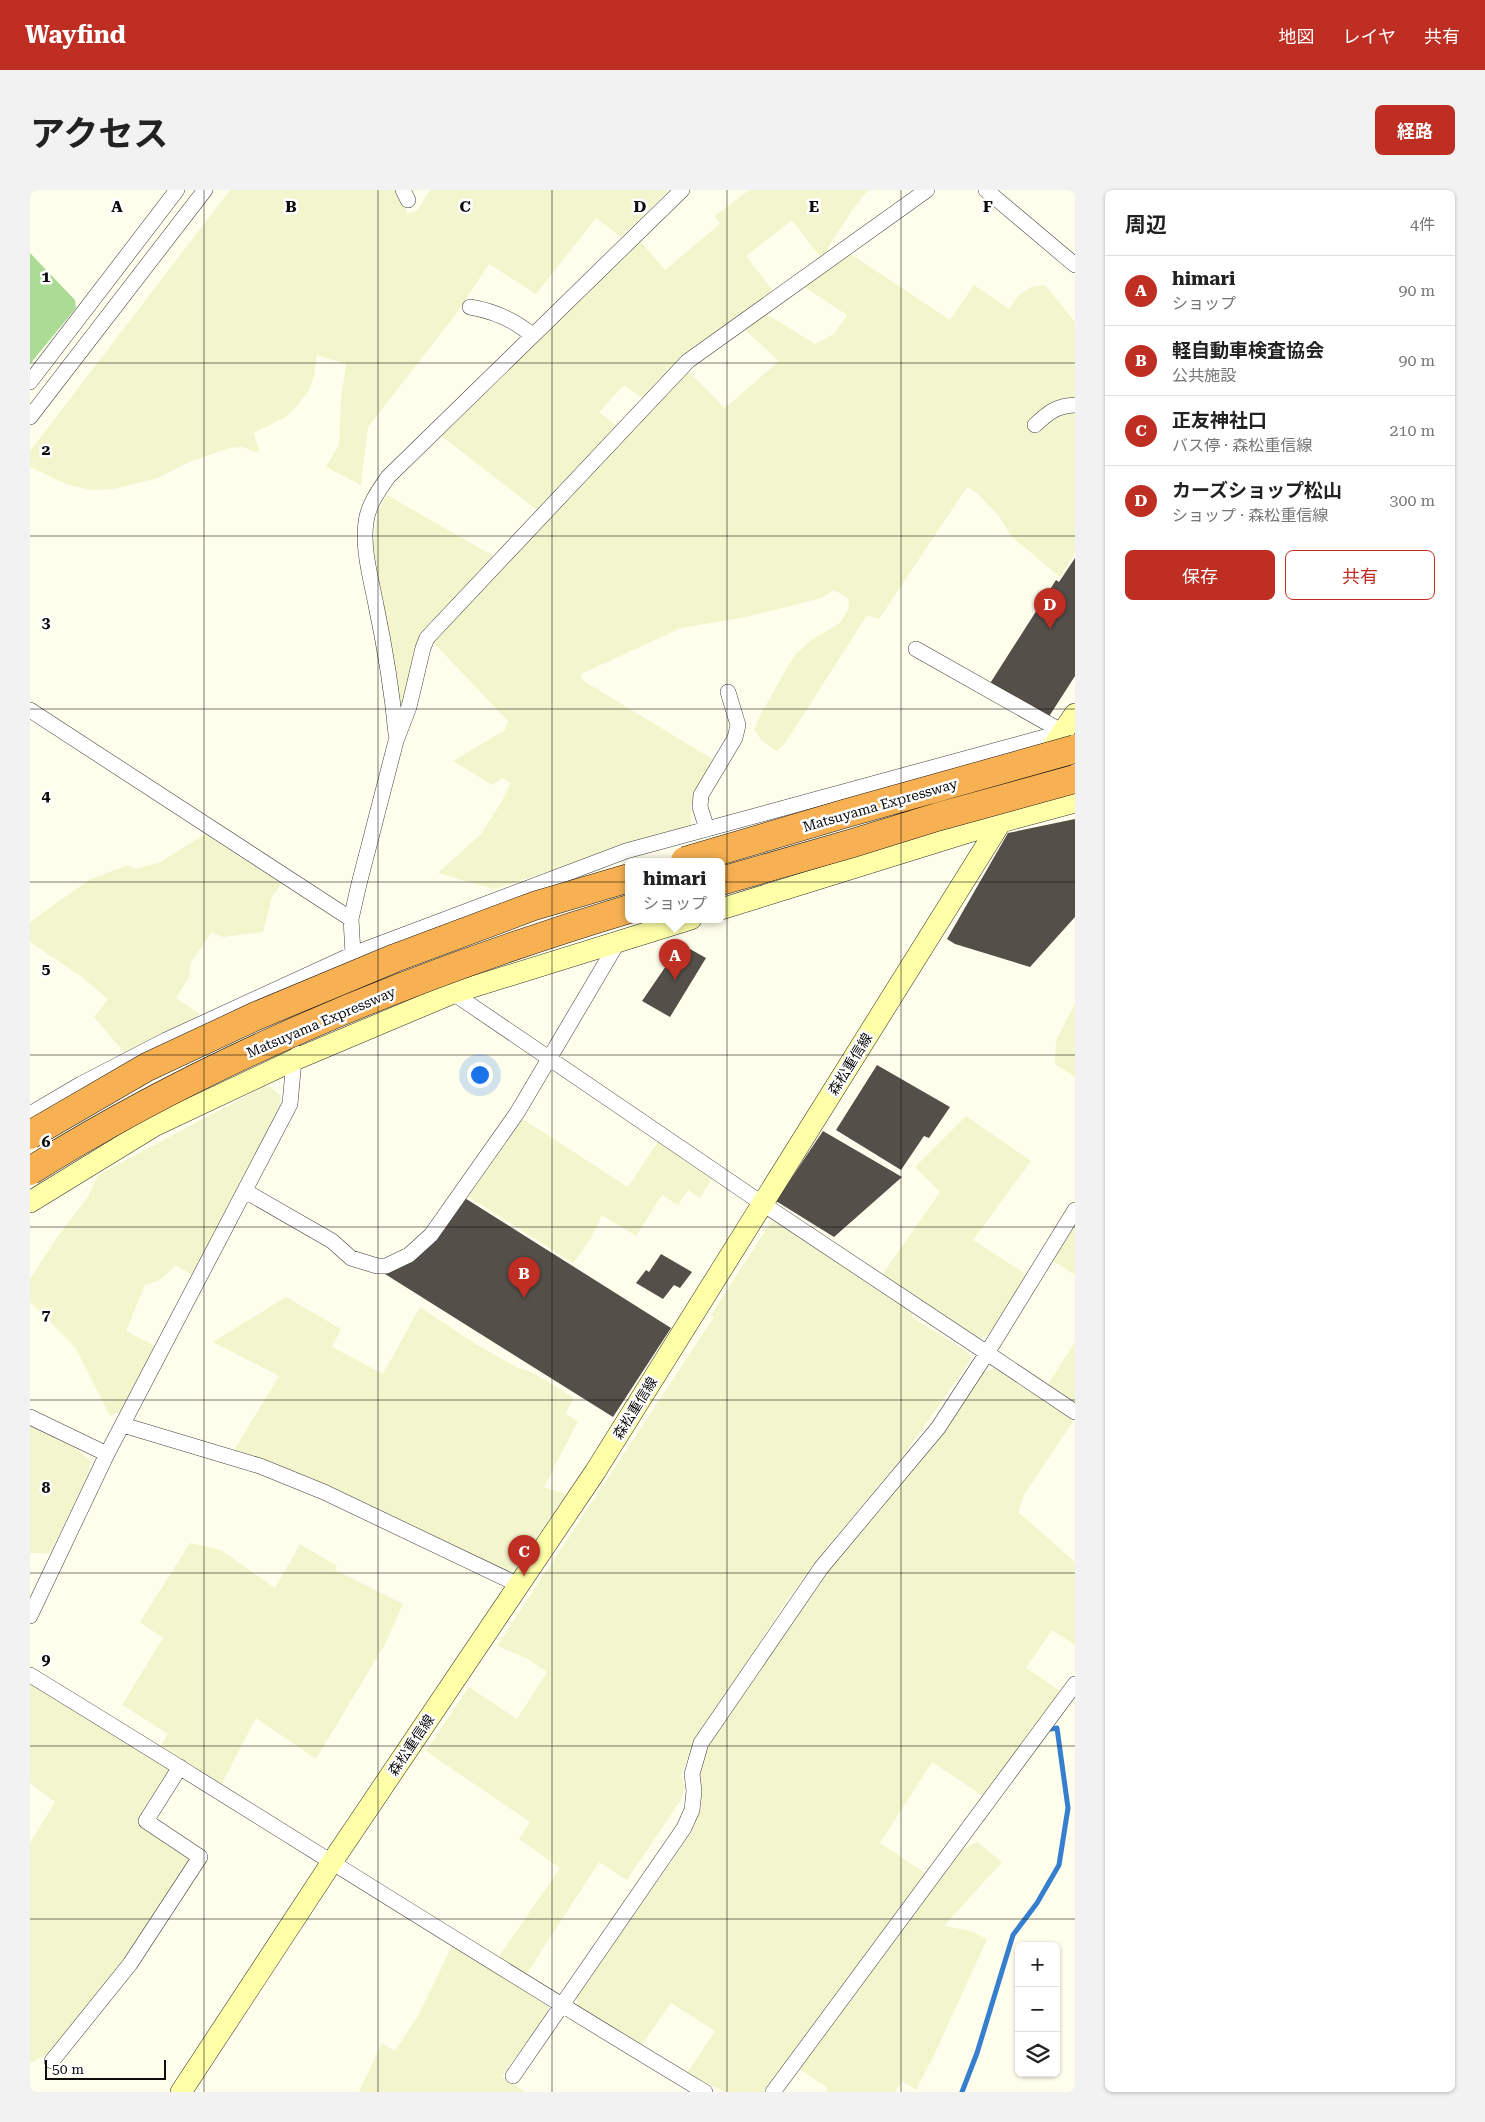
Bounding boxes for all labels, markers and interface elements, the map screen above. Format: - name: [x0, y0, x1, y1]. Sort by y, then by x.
- text: Wayfind: [25, 21, 126, 49]
- text: 地図: [1279, 26, 1315, 47]
- text: レイヤ: [1343, 26, 1396, 47]
- text: 共有: [1424, 26, 1460, 47]
- button: 経路: [1375, 105, 1455, 155]
- text: アクセス: [30, 114, 168, 155]
- text: A: [111, 197, 123, 216]
- text: B: [285, 197, 297, 216]
- text: C: [459, 197, 471, 216]
- text: D: [634, 197, 647, 216]
- text: E: [809, 197, 819, 216]
- text: F: [983, 197, 993, 216]
- text: 周辺: [1125, 213, 1167, 237]
- text: 4件: [1410, 215, 1435, 234]
- text: 1: [42, 267, 51, 286]
- text: himari: [1172, 267, 1235, 290]
- text: A: [1135, 281, 1147, 300]
- text: 90 m: [1398, 281, 1435, 300]
- text: ショップ: [1172, 294, 1236, 313]
- text: 軽自動車検査協会: [1172, 339, 1324, 362]
- text: B: [1135, 351, 1147, 370]
- text: 90 m: [1398, 351, 1435, 370]
- text: 公共施設: [1172, 366, 1236, 385]
- text: 正友神社口: [1172, 409, 1267, 432]
- text: C: [1135, 421, 1147, 440]
- text: 210 m: [1389, 421, 1435, 440]
- text: バス停 · 森松重信線: [1172, 436, 1312, 455]
- text: 2: [42, 440, 51, 459]
- text: カーズショップ松山: [1172, 479, 1342, 502]
- text: D: [1135, 491, 1147, 510]
- text: 300 m: [1389, 491, 1435, 510]
- text: ショップ · 森松重信線: [1172, 506, 1328, 525]
- button: 保存: [1125, 550, 1275, 600]
- button: 共有: [1285, 550, 1435, 600]
- pin: D: [1034, 588, 1066, 629]
- text: 3: [42, 613, 51, 632]
- street label: Matsuyama Expressway: [801, 775, 960, 835]
- text: 4: [42, 786, 51, 805]
- popup: [625, 858, 725, 923]
- text: himari: [643, 867, 706, 890]
- text: ショップ: [643, 894, 707, 913]
- pin: A: [659, 939, 691, 980]
- text: 5: [42, 959, 51, 978]
- street label: Matsuyama Expressway: [244, 983, 399, 1061]
- street label: 森松重信線: [825, 1030, 875, 1098]
- your location: [467, 1062, 493, 1088]
- text: 6: [42, 1132, 51, 1151]
- pin: B: [508, 1257, 540, 1298]
- text: 7: [42, 1305, 51, 1324]
- street label: 森松重信線: [610, 1374, 660, 1442]
- text: 8: [42, 1478, 51, 1497]
- pin: C: [508, 1535, 540, 1576]
- text: 9: [42, 1650, 51, 1669]
- street label: 森松重信線: [385, 1712, 437, 1778]
- map controls: [1015, 1942, 1060, 2077]
- button: +: [1015, 1942, 1060, 1987]
- button: −: [1015, 1987, 1060, 2032]
- button: layers: [1015, 2032, 1060, 2077]
- scale bar: [45, 2057, 166, 2080]
- text: 50 m: [52, 2061, 84, 2077]

